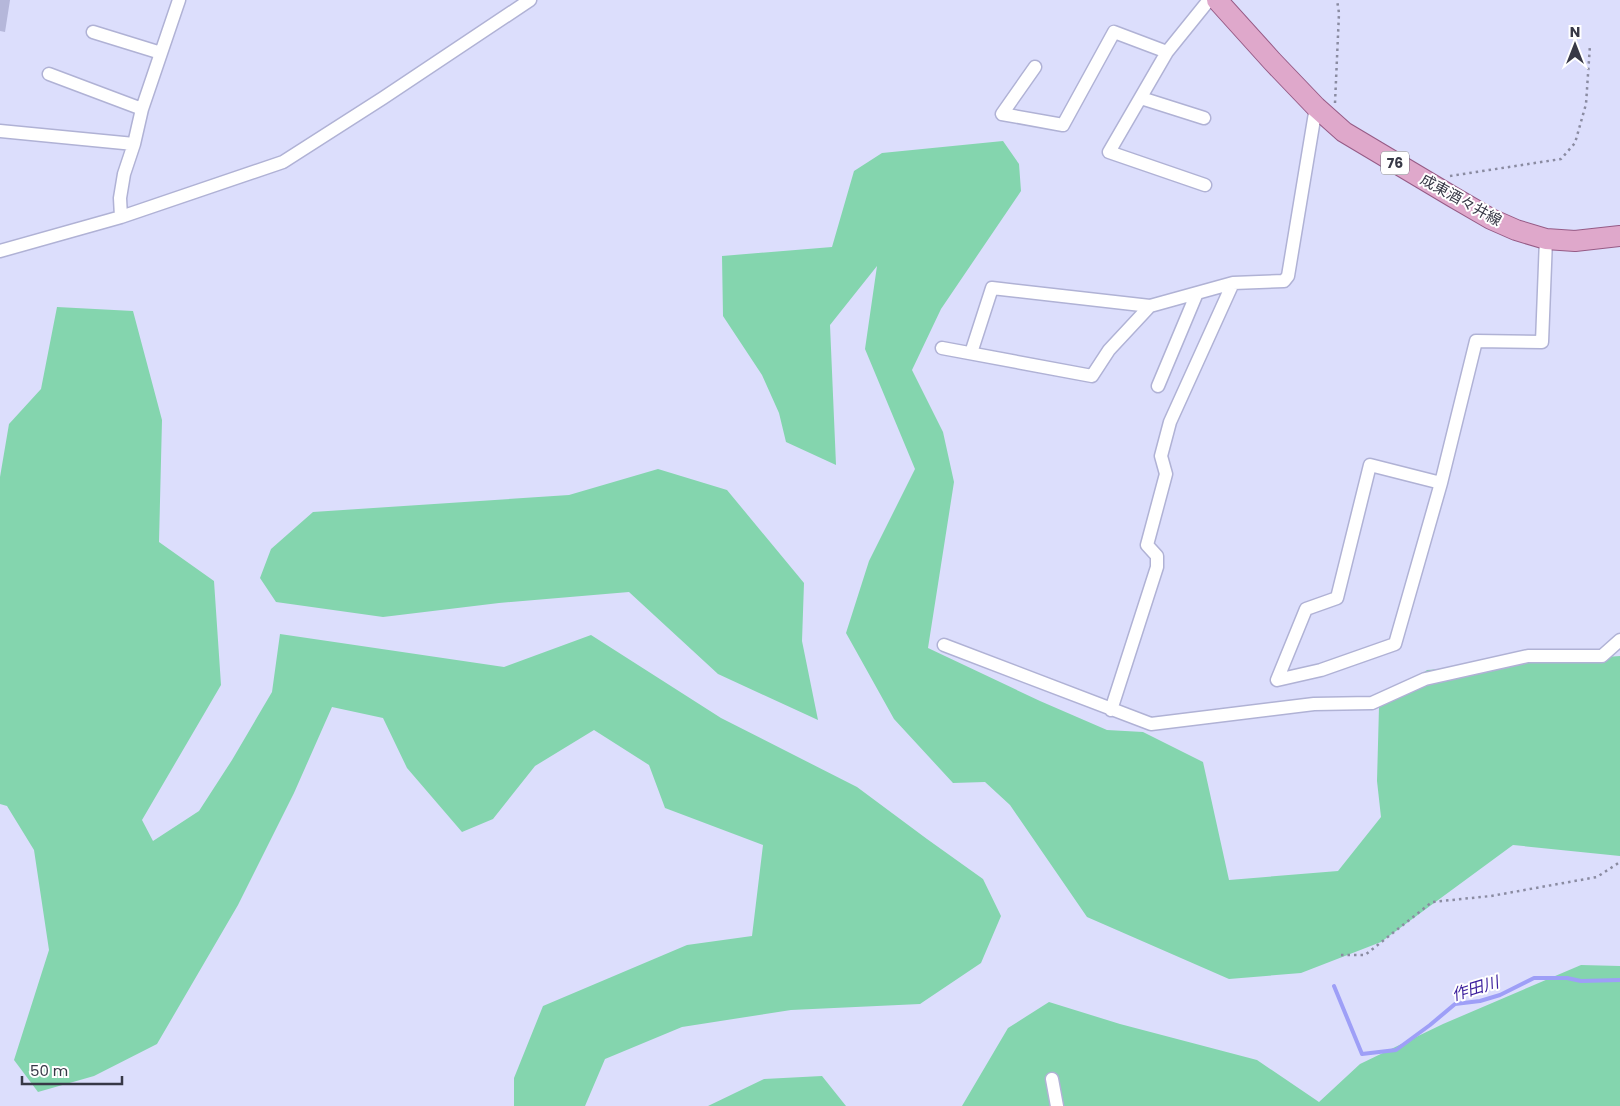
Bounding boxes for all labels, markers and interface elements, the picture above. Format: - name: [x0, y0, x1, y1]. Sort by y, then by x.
- north arrow: [1550, 20, 1600, 70]
- text: N: [1570, 22, 1580, 42]
- road number: 76: [1381, 152, 1409, 174]
- street label: 成東酒々井線: [1417, 169, 1506, 231]
- water label: 作田川: [1449, 970, 1503, 1006]
- scale bar: [22, 1054, 122, 1086]
- text: 50 m: [30, 1060, 68, 1081]

